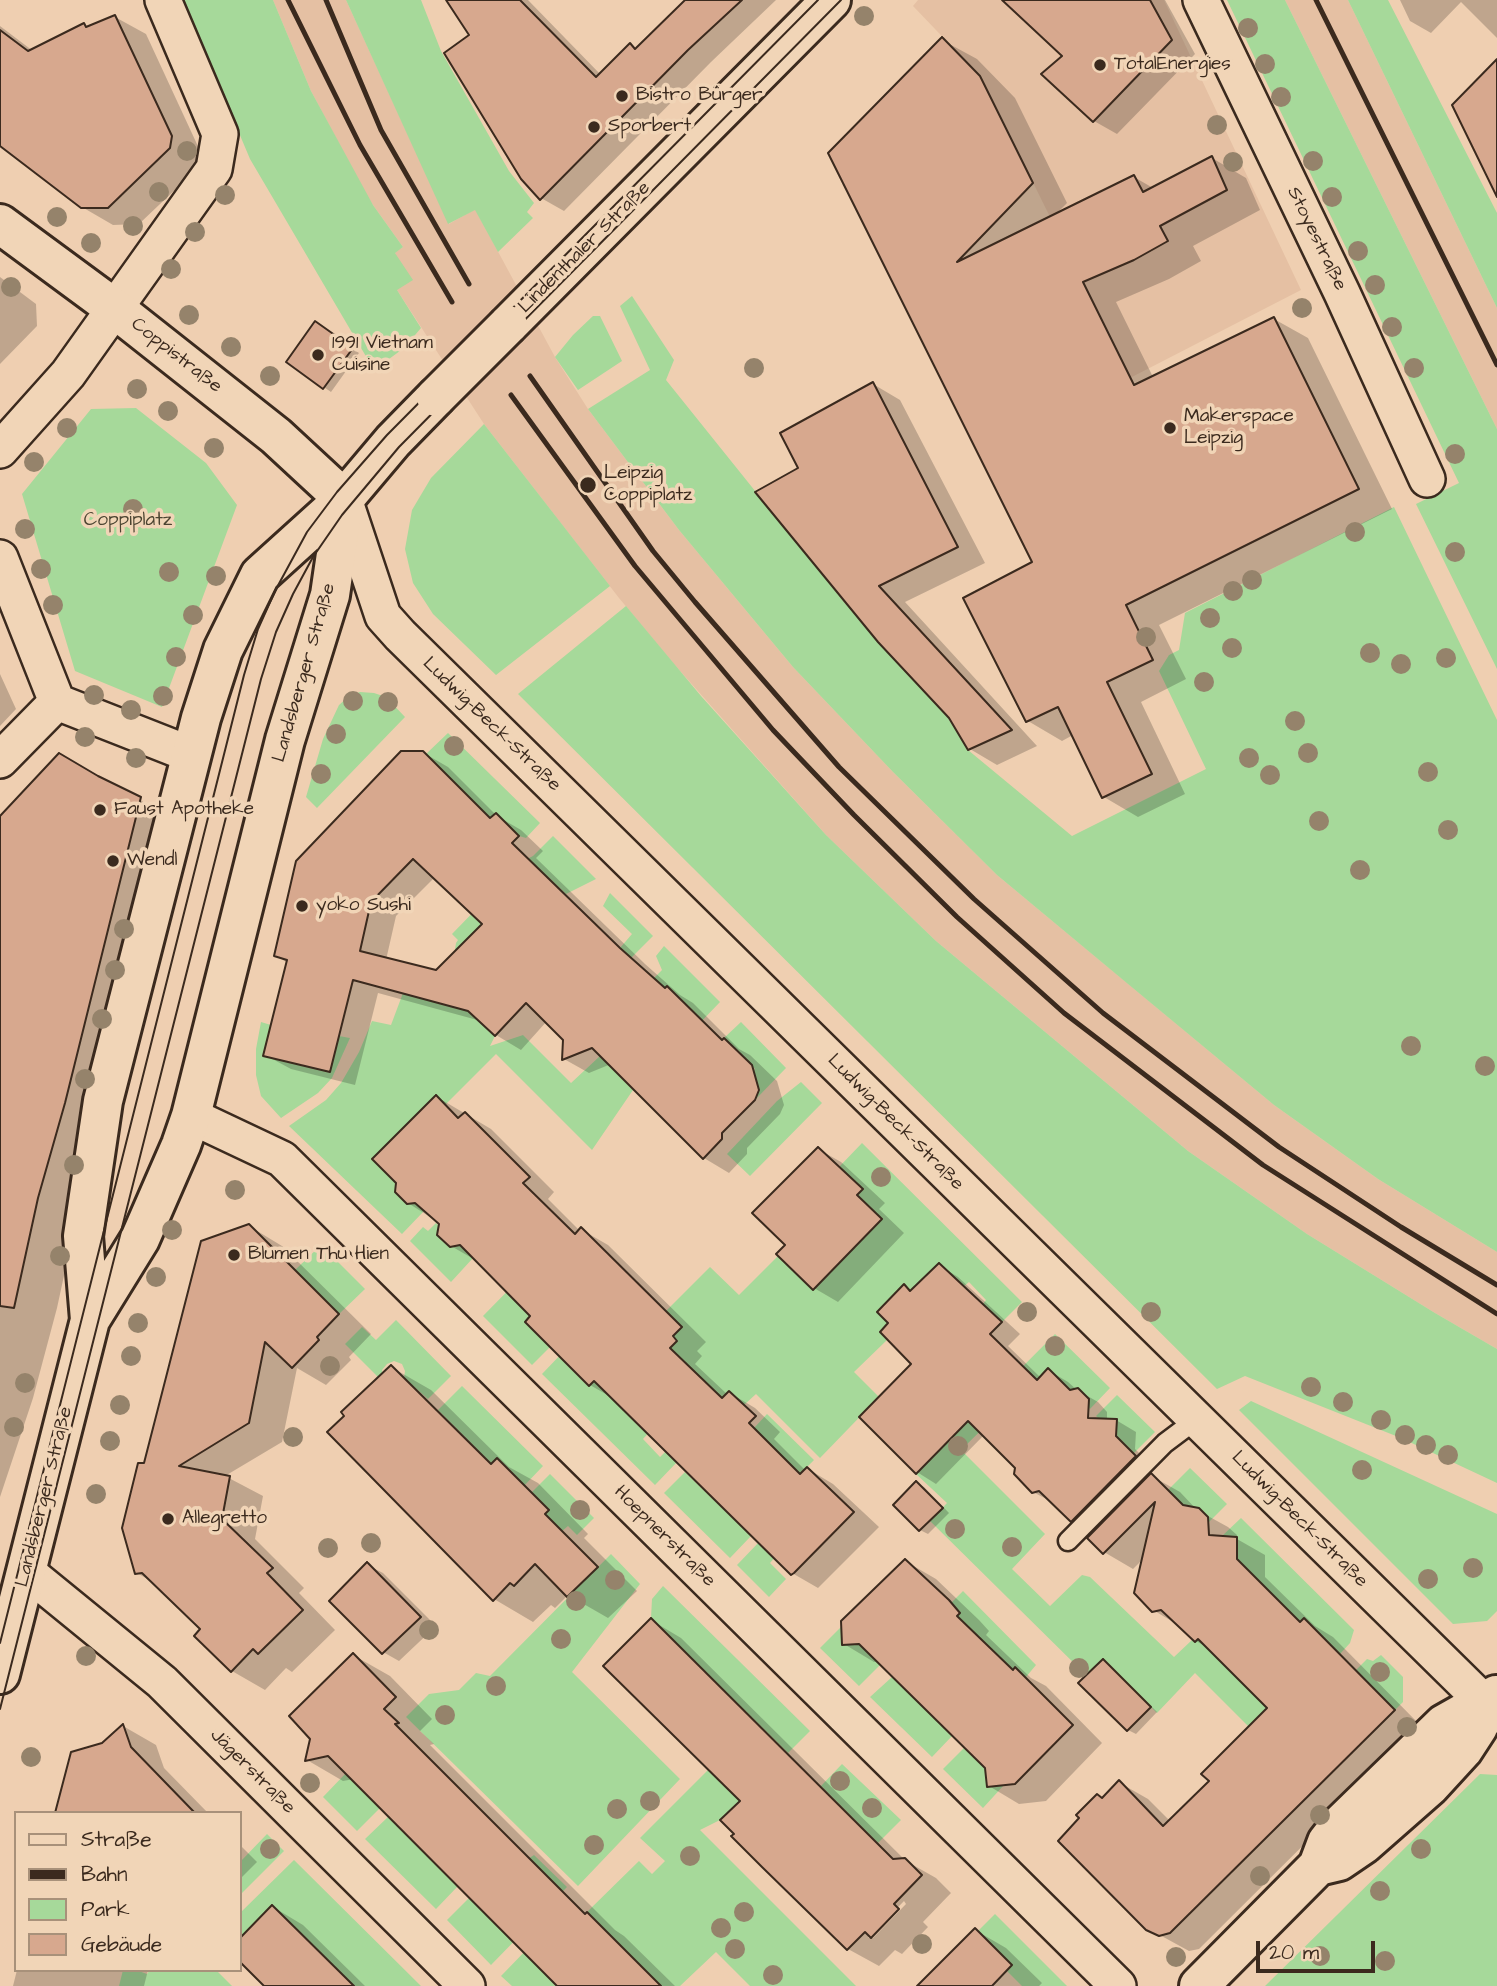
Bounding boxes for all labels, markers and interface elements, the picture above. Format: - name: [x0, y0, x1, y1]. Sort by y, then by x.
- place label: TotalEnergies: [1114, 54, 1231, 76]
- marker: TotalEnergies: [1092, 57, 1108, 73]
- place label: Bistro Bürger: [636, 85, 763, 107]
- marker: Bistro Bürger: [614, 88, 630, 104]
- place label: Sporbert: [608, 116, 691, 138]
- marker: Sporbert: [586, 119, 602, 135]
- street label: Lindenthaler Straße: [514, 177, 656, 319]
- street label: Stoyestraße: [1281, 183, 1351, 295]
- street label: Coppistraße: [126, 313, 226, 399]
- place label: 1991 Vietnam Cuisine: [332, 333, 433, 377]
- marker: 1991 Vietnam Cuisine: [310, 347, 326, 363]
- place label: Makerspace Leipzig: [1184, 406, 1294, 450]
- marker: Makerspace Leipzig: [1162, 420, 1178, 436]
- place label: Leipzig Coppiplatz: [604, 463, 692, 507]
- marker: Leipzig Coppiplatz: [578, 475, 598, 495]
- park label: Coppiplatz: [84, 510, 172, 532]
- street label: Landsberger Straße: [269, 581, 341, 765]
- street label: Ludwig-Beck-Straße: [417, 653, 565, 797]
- place label: Faust Apotheke: [114, 799, 254, 821]
- marker: Faust Apotheke: [92, 802, 108, 818]
- place label: Wendl: [127, 850, 177, 872]
- marker: Wendl: [105, 853, 121, 869]
- place label: yoko Sushi: [316, 895, 411, 917]
- marker: yoko Sushi: [294, 898, 310, 914]
- street label: Ludwig-Beck-Straße: [822, 1050, 968, 1196]
- place label: Blumen Thu Hien: [248, 1244, 389, 1266]
- marker: Blumen Thu Hien: [226, 1247, 242, 1263]
- street label: Landsberger Straße: [12, 1404, 78, 1590]
- street label: Ludwig-Beck-Straße: [1226, 1447, 1372, 1593]
- street label: Hoepnerstraße: [608, 1481, 720, 1593]
- place label: Allegretto: [182, 1508, 267, 1530]
- marker: Allegretto: [160, 1511, 176, 1527]
- street label: Jägerstraße: [205, 1725, 299, 1819]
- legend: [14, 1811, 242, 1972]
- text: Straße: [81, 1825, 152, 1854]
- text: Bahn: [81, 1860, 128, 1889]
- text: Park: [81, 1895, 130, 1924]
- scale bar: [1259, 1926, 1378, 1970]
- text: Gebäude: [81, 1930, 162, 1959]
- text: 20 m: [1269, 1938, 1319, 1967]

